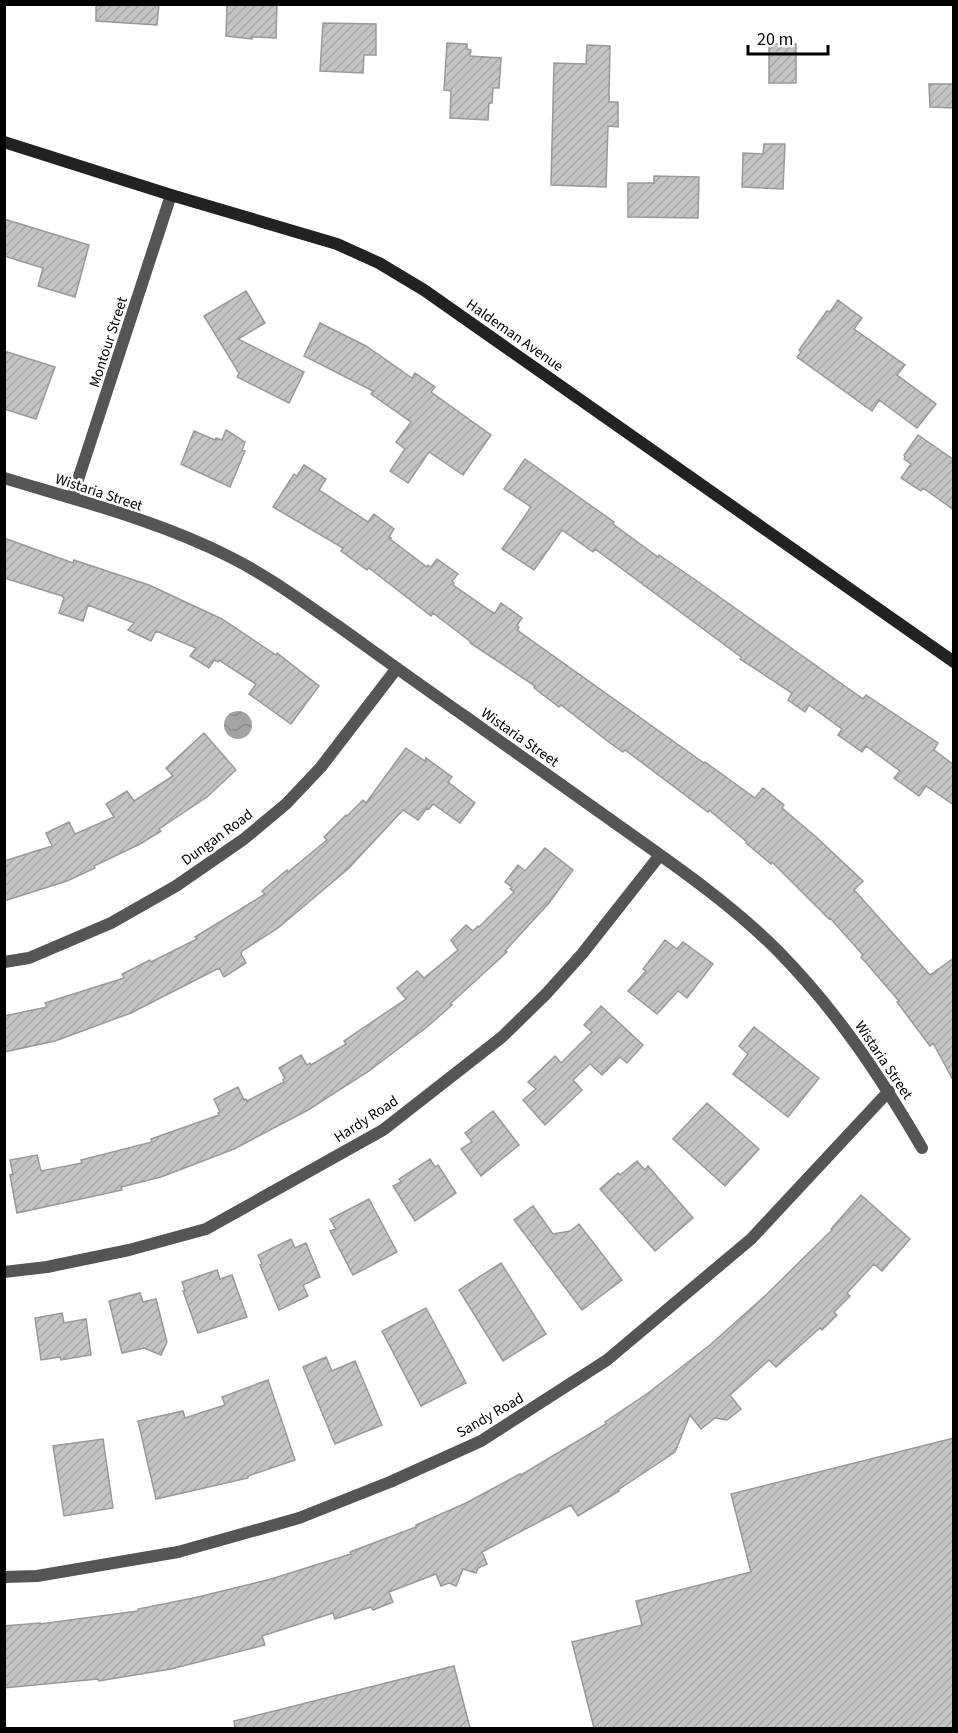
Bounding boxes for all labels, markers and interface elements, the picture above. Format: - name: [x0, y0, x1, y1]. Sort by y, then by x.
- scale bar: [748, 18, 828, 56]
- text: 20 m: [757, 27, 793, 52]
- street label: Montour Street: [84, 294, 133, 390]
- street label: Haldeman Avenue: [462, 294, 568, 377]
- street label: Wistaria Street: [52, 468, 145, 516]
- street label: Wistaria Street: [476, 703, 563, 772]
- street label: Dungan Road: [177, 804, 257, 871]
- street label: Wistaria Street: [849, 1017, 918, 1104]
- street label: Hardy Road: [330, 1091, 403, 1148]
- street label: Sandy Road: [453, 1388, 528, 1443]

